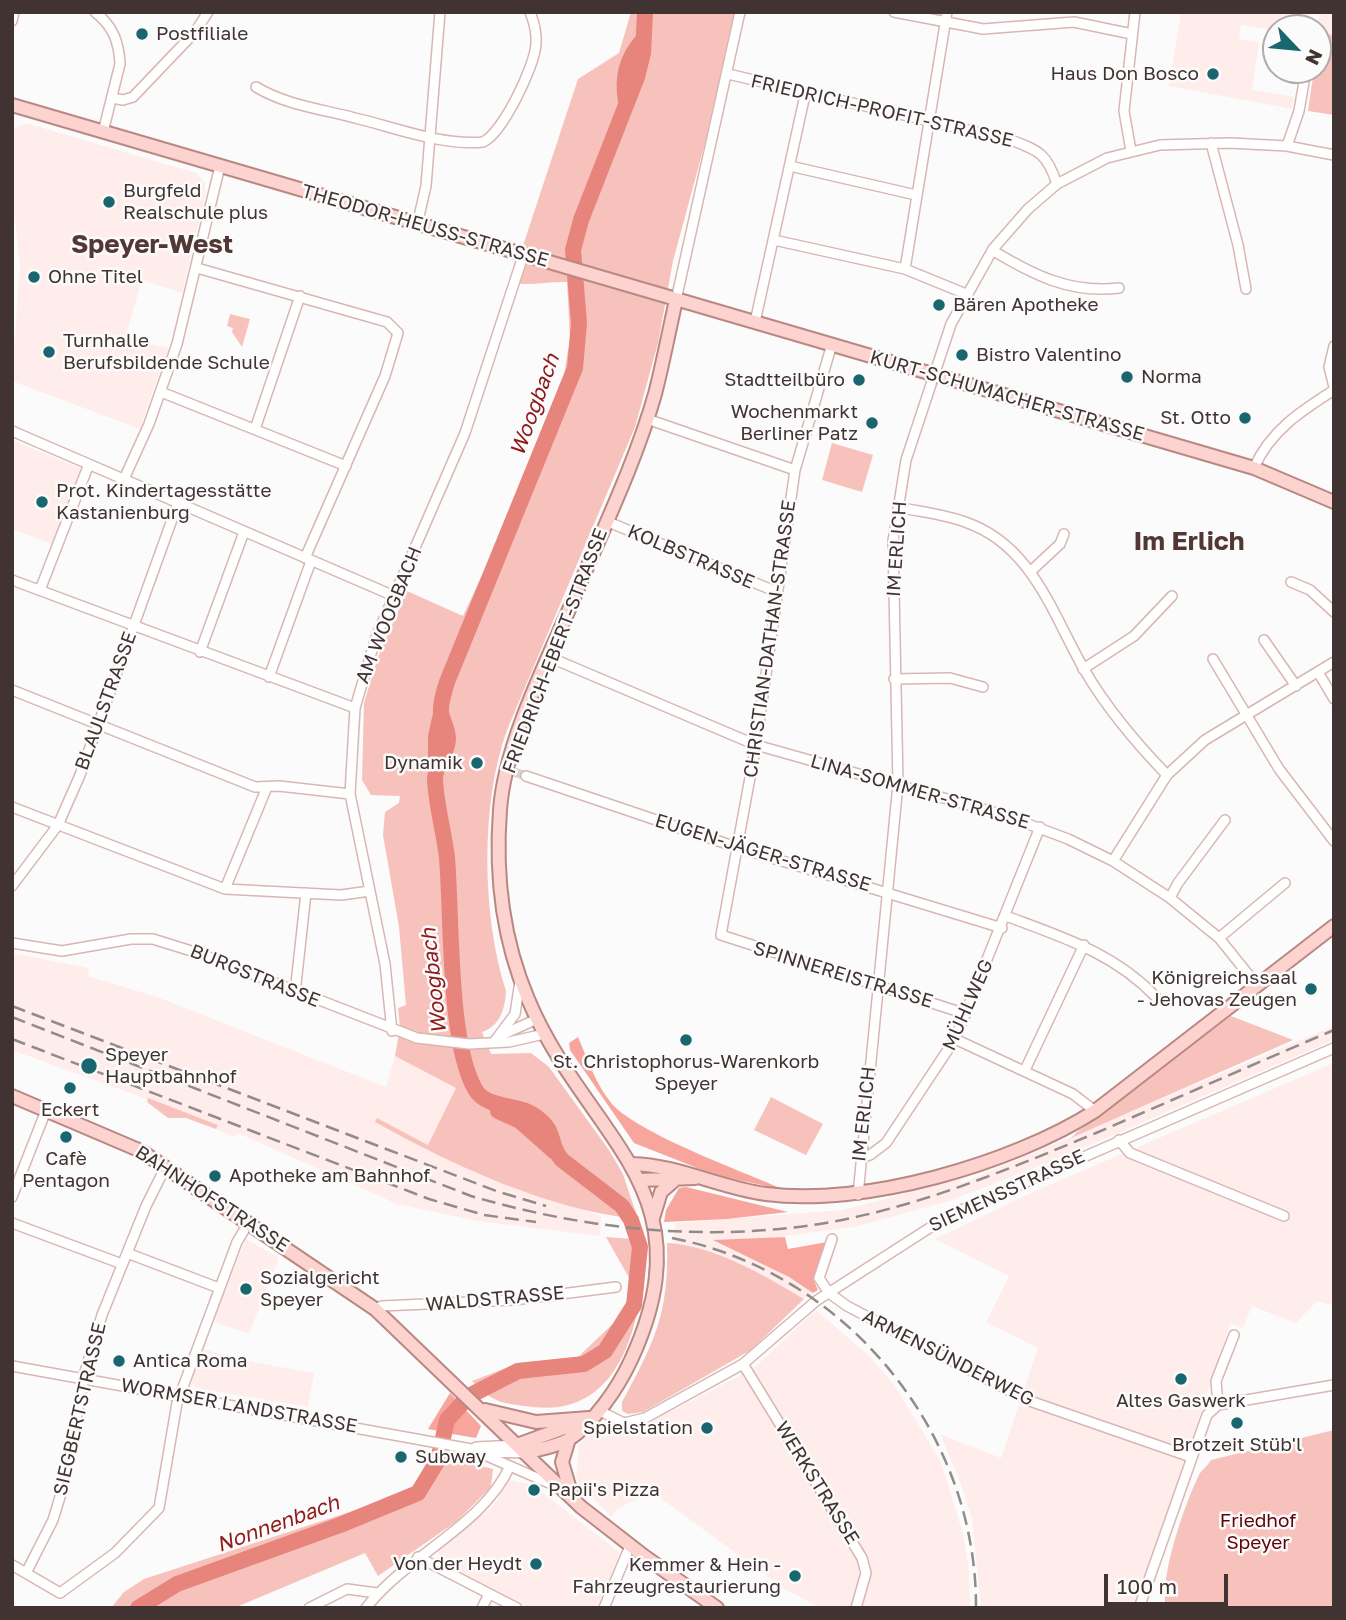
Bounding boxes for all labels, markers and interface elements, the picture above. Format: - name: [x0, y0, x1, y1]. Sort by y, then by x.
- north arrow: [1262, 14, 1332, 84]
- place label: Postfiliale: [156, 23, 248, 45]
- marker: Postfiliale: [134, 26, 150, 42]
- text: N: [1301, 46, 1328, 69]
- place label: Haus Don Bosco: [1050, 63, 1199, 85]
- marker: Haus Don Bosco: [1205, 66, 1221, 82]
- street label: FRIEDRICH-PROFIT-STRASSE: [748, 70, 1016, 152]
- place label: Burgfeld Realschule plus: [123, 180, 268, 224]
- street label: THEODOR-HEUSS-STRASSE: [299, 180, 551, 272]
- marker: Burgfeld Realschule plus: [101, 194, 117, 210]
- district label: Speyer-West: [71, 229, 233, 261]
- place label: Ohne Titel: [48, 266, 143, 288]
- marker: Ohne Titel: [26, 269, 42, 285]
- place label: Bären Apotheke: [953, 294, 1099, 316]
- marker: Bären Apotheke: [931, 297, 947, 313]
- place label: Turnhalle Berufsbildende Schule: [63, 330, 270, 374]
- marker: Turnhalle Berufsbildende Schule: [41, 344, 57, 360]
- place label: Bistro Valentino: [976, 344, 1121, 366]
- street label: KURT-SCHUMACHER-STRASSE: [867, 346, 1147, 446]
- marker: Bistro Valentino: [954, 347, 970, 363]
- water label: Woogbach: [505, 351, 565, 459]
- place label: Norma: [1141, 366, 1202, 388]
- place label: Stadtteilbüro: [724, 369, 845, 391]
- marker: Norma: [1119, 369, 1135, 385]
- marker: Stadtteilbüro: [851, 372, 867, 388]
- place label: Wochenmarkt Berliner Patz: [731, 401, 858, 445]
- place label: St. Otto: [1160, 407, 1231, 429]
- marker: St. Otto: [1237, 410, 1253, 426]
- marker: Wochenmarkt Berliner Patz: [864, 415, 880, 431]
- place label: Prot. Kindertagesstätte Kastanienburg: [56, 480, 271, 524]
- marker: Prot. Kindertagesstätte Kastanienburg: [34, 494, 50, 510]
- street label: CHRISTIAN-DATHAN-STRASSE: [739, 499, 801, 779]
- street label: IM ERLICH: [882, 500, 912, 598]
- street label: KOLBSTRASSE: [624, 520, 758, 594]
- street label: FRIEDRICH-EBERT-STRASSE: [498, 525, 612, 777]
- district label: Im Erlich: [1134, 526, 1244, 558]
- street label: AM WOOGBACH: [351, 543, 427, 687]
- street label: BLAULSTRASSE: [70, 629, 142, 773]
- street label: LINA-SOMMER-STRASSE: [808, 750, 1032, 834]
- place label: Dynamik: [384, 752, 463, 774]
- marker: Dynamik: [469, 755, 485, 771]
- street label: EUGEN-JÄGER-STRASSE: [652, 809, 874, 897]
- water label: Woogbach: [416, 927, 452, 1035]
- street label: SPINNEREISTRASSE: [750, 937, 936, 1013]
- street label: BURGSTRASSE: [187, 940, 323, 1012]
- street label: MÜHLWEG: [938, 956, 998, 1054]
- place label: Königreichssaal - Jehovas Zeugen: [1137, 967, 1297, 1011]
- marker: Königreichssaal - Jehovas Zeugen: [1303, 981, 1319, 997]
- marker: St. Christophorus-Warenkorb Speyer: [678, 1032, 694, 1048]
- place label: Speyer Hauptbahnhof: [105, 1044, 237, 1088]
- place label: St. Christophorus-Warenkorb Speyer: [553, 1051, 819, 1095]
- marker: Speyer Hauptbahnhof: [79, 1056, 99, 1076]
- street label: IM ERLICH: [848, 1065, 880, 1163]
- marker: Eckert: [62, 1080, 78, 1096]
- place label: Eckert: [41, 1099, 99, 1121]
- marker: Cafè Pentagon: [58, 1129, 74, 1145]
- street label: BAHNHOFSTRASSE: [131, 1141, 293, 1257]
- street label: SIEMENSSTRASSE: [925, 1145, 1089, 1237]
- place label: Cafè Pentagon: [22, 1148, 110, 1192]
- place label: Apotheke am Bahnhof: [229, 1165, 430, 1187]
- marker: Apotheke am Bahnhof: [207, 1168, 223, 1184]
- place label: Sozialgericht Speyer: [260, 1267, 380, 1311]
- marker: Sozialgericht Speyer: [238, 1281, 254, 1297]
- street label: WALDSTRASSE: [425, 1282, 565, 1316]
- street label: ARMENSÜNDERWEG: [858, 1305, 1038, 1411]
- street label: SIEGBERTSTRASSE: [49, 1320, 111, 1498]
- place label: Antica Roma: [133, 1350, 247, 1372]
- marker: Antica Roma: [111, 1353, 127, 1369]
- marker: Altes Gaswerk: [1173, 1371, 1189, 1387]
- street label: WORMSER LANDSTRASSE: [119, 1374, 359, 1438]
- place label: Altes Gaswerk: [1116, 1390, 1246, 1412]
- marker: Brotzeit Stüb'l: [1229, 1415, 1245, 1431]
- place label: Spielstation: [583, 1417, 693, 1439]
- street label: WERKSTRASSE: [770, 1417, 864, 1549]
- marker: Spielstation: [699, 1420, 715, 1436]
- place label: Brotzeit Stüb'l: [1172, 1434, 1302, 1456]
- place label: Subway: [415, 1446, 486, 1468]
- marker: Subway: [393, 1449, 409, 1465]
- place label: Papii's Pizza: [548, 1479, 660, 1501]
- marker: Papii's Pizza: [526, 1482, 542, 1498]
- water label: Nonnenbach: [213, 1490, 343, 1558]
- park label: Friedhof Speyer: [1220, 1510, 1296, 1554]
- place label: Von der Heydt: [393, 1553, 522, 1575]
- place label: Kemmer & Hein - Fahrzeugrestaurierung: [572, 1554, 781, 1598]
- marker: Von der Heydt: [528, 1556, 544, 1572]
- scale bar: [1108, 1560, 1232, 1604]
- marker: Kemmer & Hein - Fahrzeugrestaurierung: [787, 1568, 803, 1584]
- text: 100 m: [1117, 1573, 1177, 1599]

